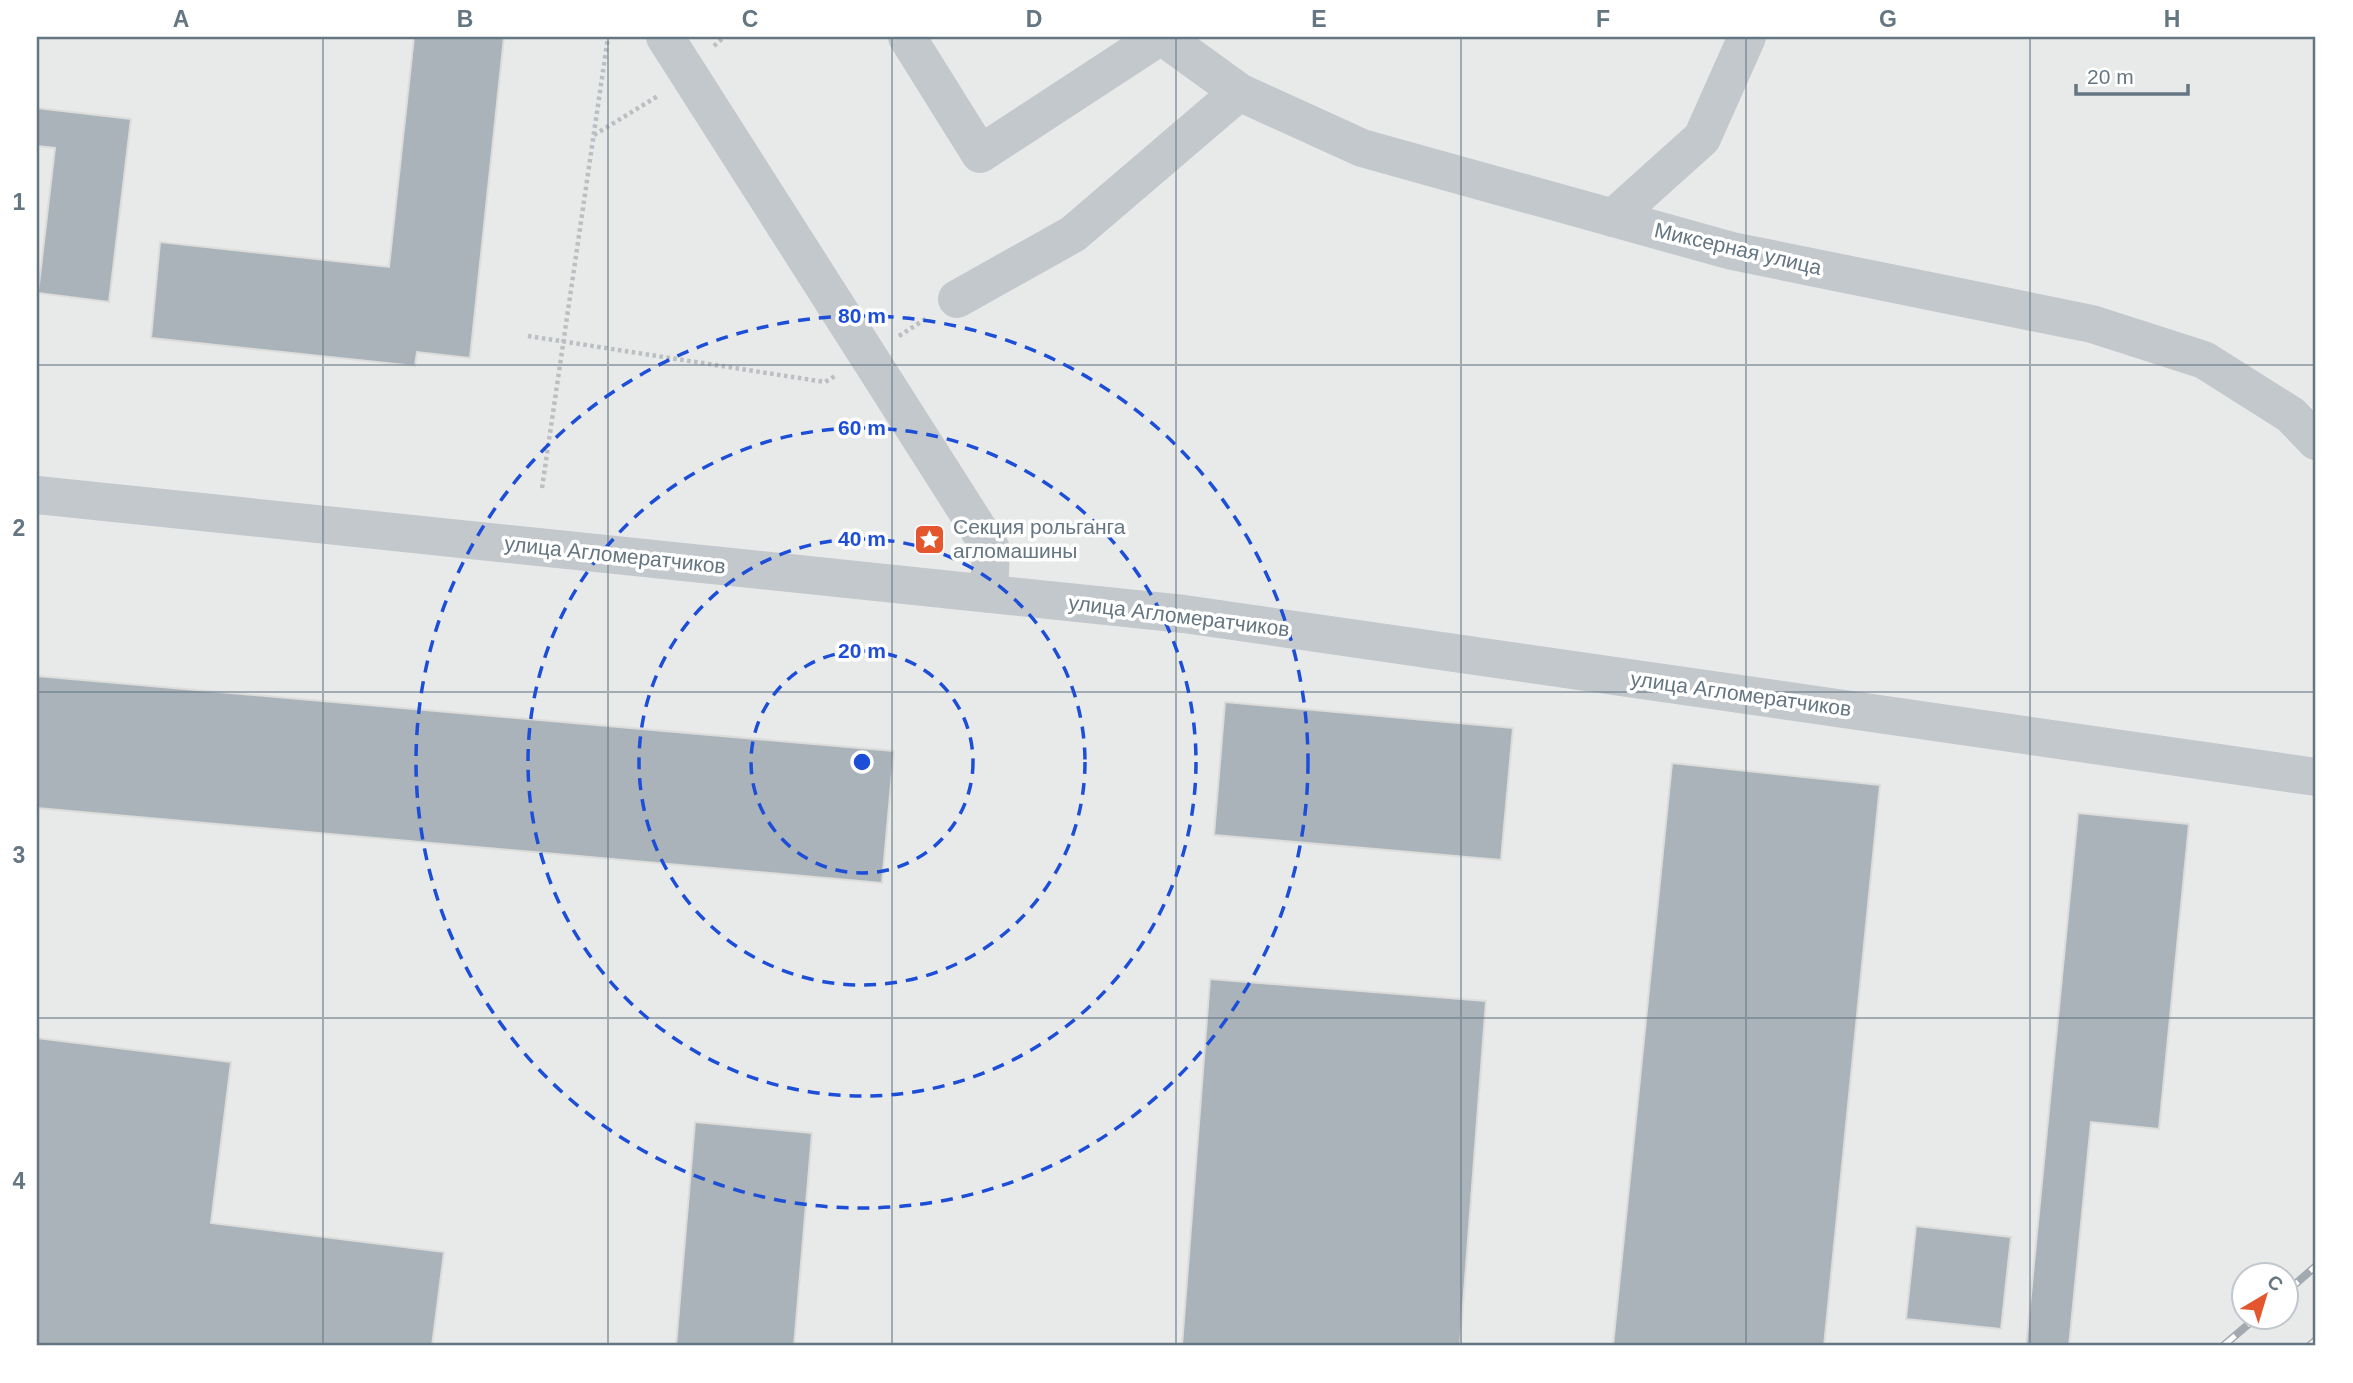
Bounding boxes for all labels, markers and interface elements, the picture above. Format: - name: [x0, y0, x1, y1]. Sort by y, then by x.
- text: A: [173, 6, 189, 32]
- text: B: [457, 6, 473, 32]
- text: C: [742, 6, 758, 32]
- text: D: [1026, 6, 1042, 32]
- text: E: [1311, 6, 1327, 32]
- text: F: [1596, 6, 1610, 32]
- text: G: [1879, 6, 1897, 32]
- text: H: [2164, 6, 2180, 32]
- scale bar: [2076, 52, 2188, 96]
- text: 20 m: [2087, 65, 2134, 88]
- text: 1: [13, 189, 26, 215]
- street label: Миксерная улица: [1652, 218, 1824, 279]
- text: 80 m: [838, 304, 886, 327]
- text: 60 m: [838, 416, 886, 439]
- text: 2: [13, 515, 25, 541]
- place label: Секция рольганга агломашины: [953, 515, 1126, 562]
- place icon: Секция рольганга агломашины: [913, 522, 947, 556]
- text: 40 m: [838, 527, 886, 550]
- street label: улица Агломератчиков: [503, 531, 727, 578]
- street label: улица Агломератчиков: [1067, 591, 1291, 640]
- text: 20 m: [838, 639, 886, 662]
- street label: улица Агломератчиков: [1629, 667, 1853, 720]
- centre of rings: [850, 750, 874, 774]
- text: 3: [13, 842, 25, 868]
- text: 4: [13, 1168, 26, 1194]
- north arrow: [2230, 1260, 2300, 1330]
- text: С: [2263, 1270, 2287, 1296]

